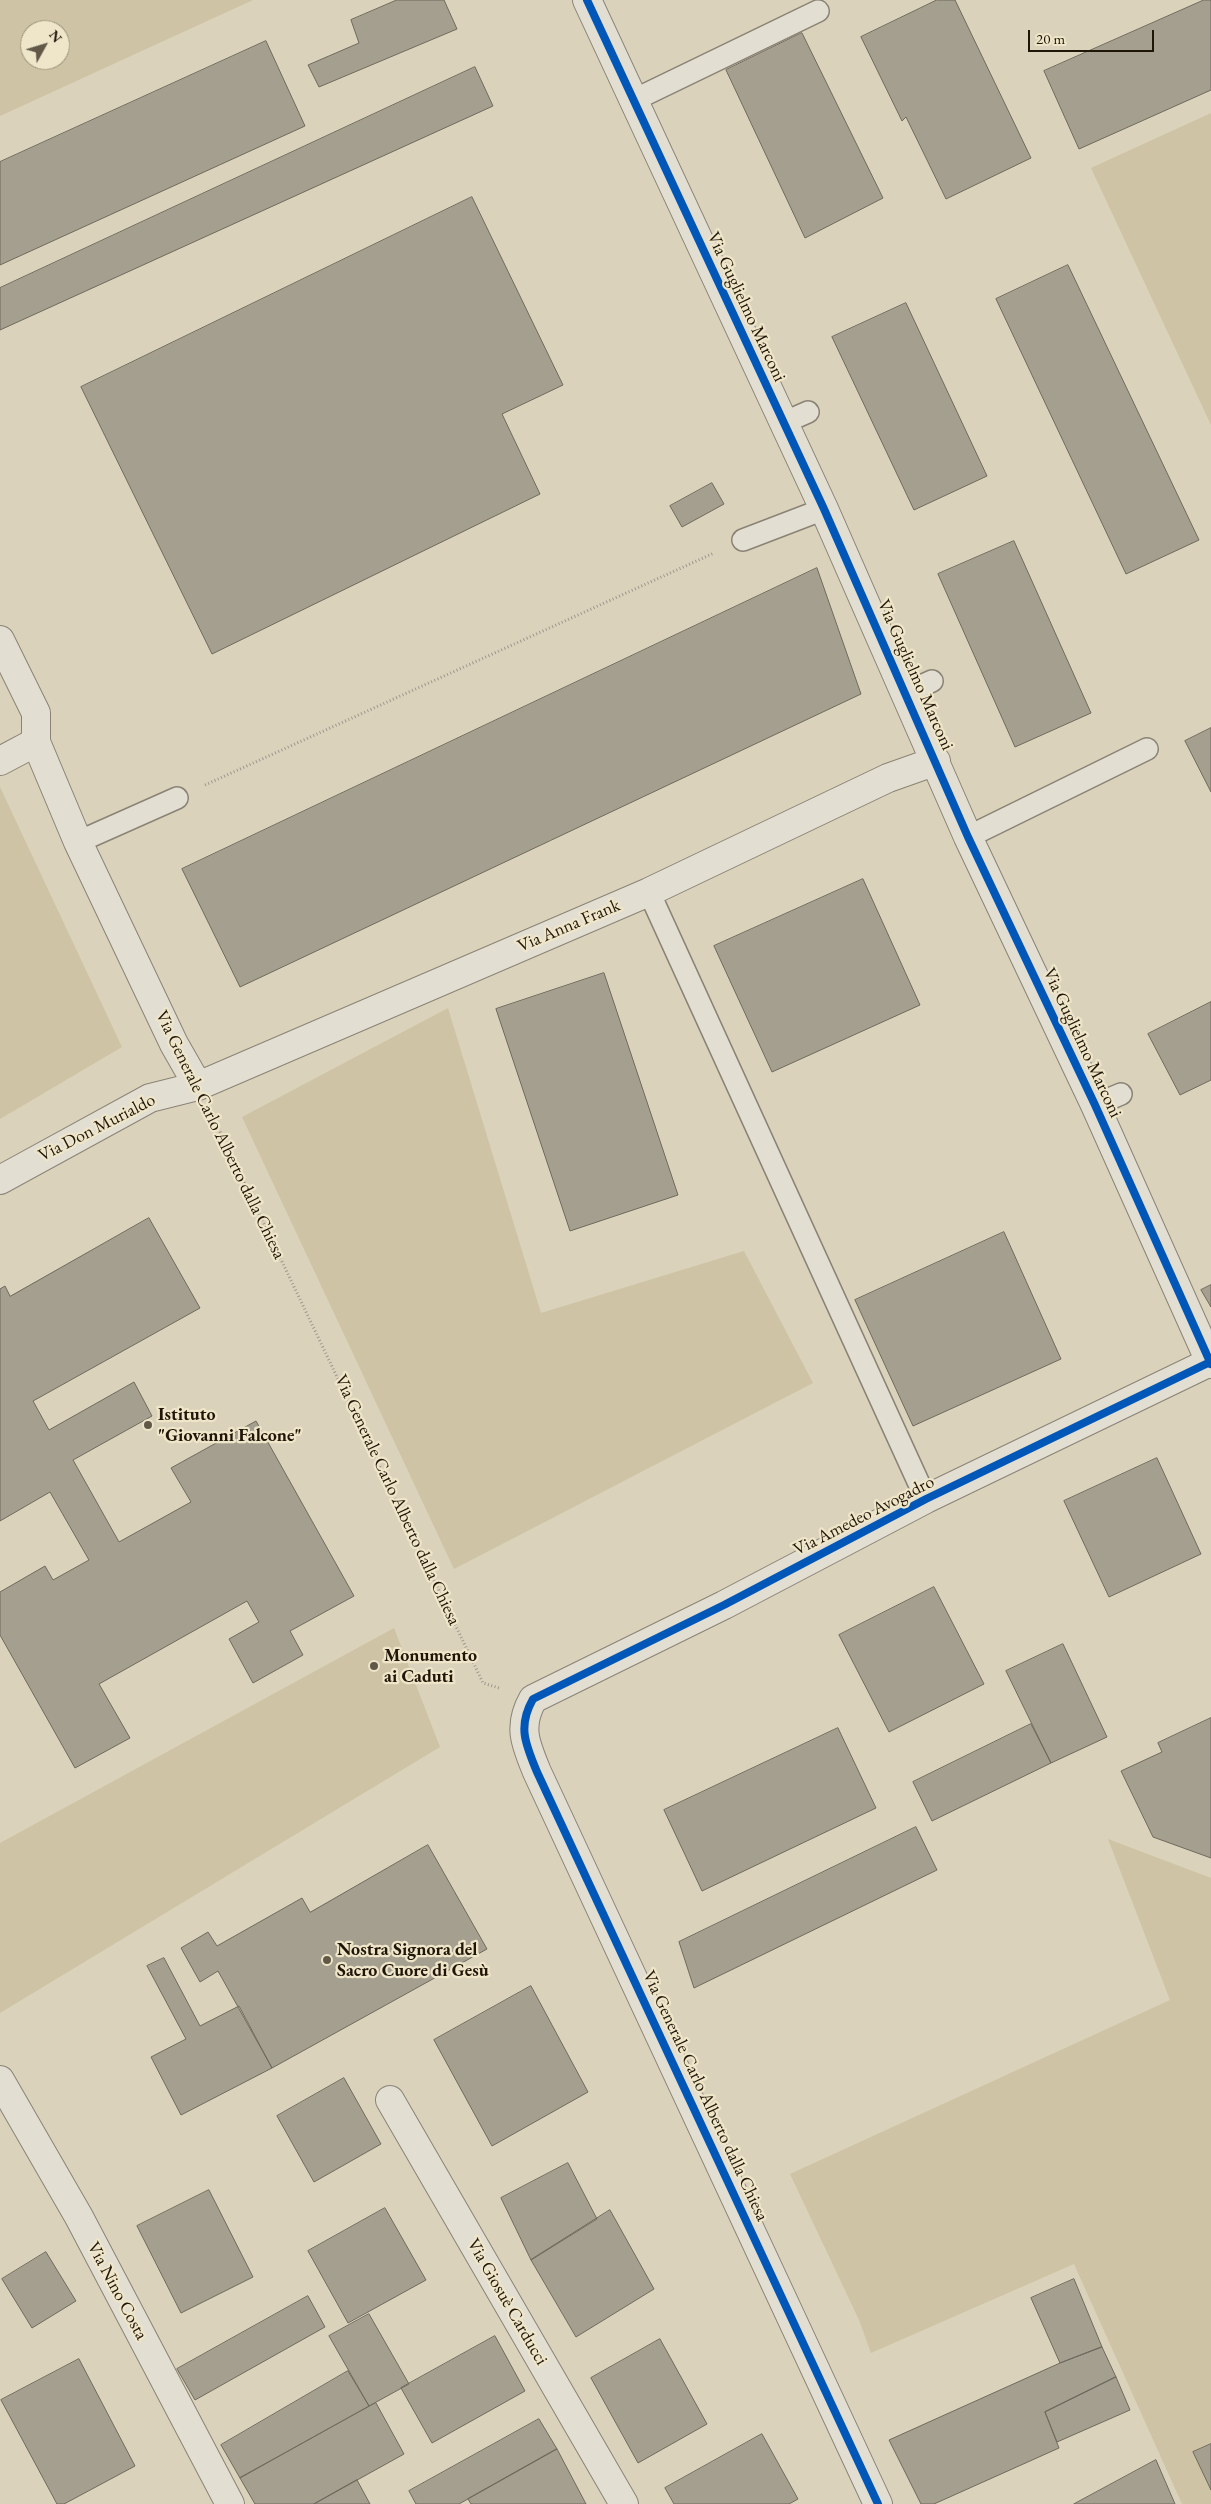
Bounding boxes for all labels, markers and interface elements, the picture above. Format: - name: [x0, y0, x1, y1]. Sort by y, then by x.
- north arrow: [20, 20, 70, 70]
- scale bar: [1031, 20, 1157, 52]
- text: N: [45, 26, 66, 46]
- text: 20 m: [1036, 29, 1065, 48]
- street label: Via Guglielmo Marconi: [702, 229, 790, 385]
- street label: Via Guglielmo Marconi: [872, 596, 958, 754]
- street label: Via Anna Frank: [514, 895, 624, 957]
- street label: Via Guglielmo Marconi: [1038, 965, 1126, 1121]
- street label: Via Generale Carlo Alberto dalla Chiesa: [150, 1007, 290, 1263]
- street label: Via Don Murialdo: [35, 1089, 159, 1167]
- street label: Via Generale Carlo Alberto dalla Chiesa: [329, 1371, 465, 1629]
- place label: Istituto "Giovanni Falcone": [158, 1404, 302, 1446]
- marker: Istituto "Giovanni Falcone": [142, 1419, 154, 1431]
- street label: Via Amedeo Avogadro: [790, 1471, 938, 1561]
- place label: Monumento ai Caduti: [384, 1645, 477, 1688]
- marker: Monumento ai Caduti: [368, 1660, 380, 1672]
- place label: Nostra Signora del Sacro Cuore di Gesù: [337, 1939, 489, 1982]
- marker: Nostra Signora del Sacro Cuore di Gesù: [321, 1954, 333, 1966]
- street label: Via Generale Carlo Alberto dalla Chiesa: [637, 1967, 773, 2225]
- street label: Via Giosuè Carducci: [462, 2235, 552, 2369]
- street label: Via Nino Costa: [82, 2238, 152, 2344]

